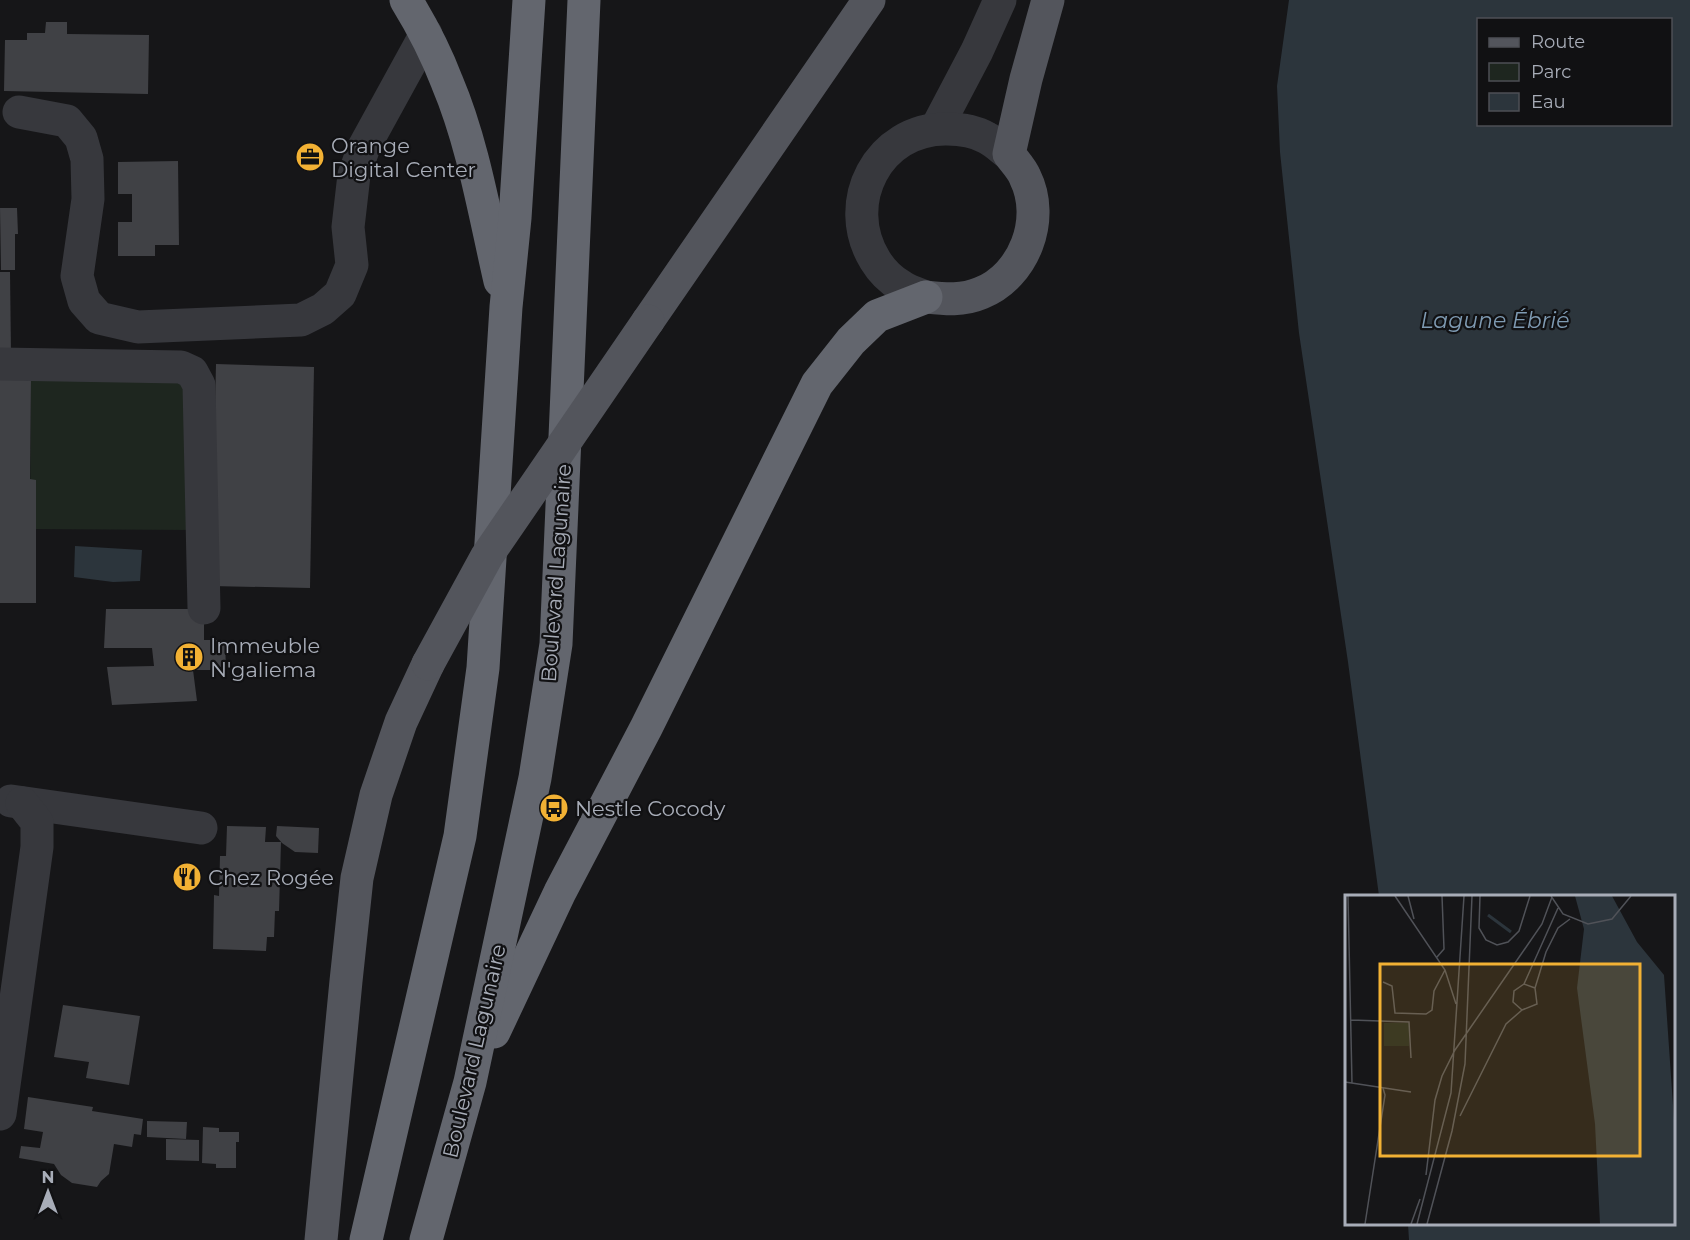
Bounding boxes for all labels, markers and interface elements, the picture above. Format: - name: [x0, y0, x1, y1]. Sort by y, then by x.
- legend: [1477, 18, 1672, 126]
- text: Route: [1531, 31, 1585, 53]
- text: Parc: [1531, 61, 1571, 83]
- text: Eau: [1531, 91, 1566, 113]
- place label: Orange Digital Center: [331, 133, 476, 182]
- office icon: Orange Digital Center: [294, 141, 326, 173]
- water label: Lagune Ébrié: [1421, 307, 1569, 334]
- street label: Boulevard Lagunaire: [536, 463, 576, 683]
- place label: Immeuble N'galiema: [210, 633, 320, 682]
- building icon: Immeuble N'galiema: [173, 641, 205, 673]
- bus stop icon: Nestle Cocody: [538, 792, 570, 824]
- place label: Nestle Cocody: [575, 796, 726, 821]
- restaurant icon: Chez Rogée: [171, 861, 203, 893]
- place label: Chez Rogée: [208, 865, 334, 890]
- inset map: [1345, 895, 1675, 1225]
- street label: Boulevard Lagunaire: [437, 942, 511, 1160]
- north arrow: [18, 1162, 78, 1222]
- text: N: [42, 1168, 54, 1187]

